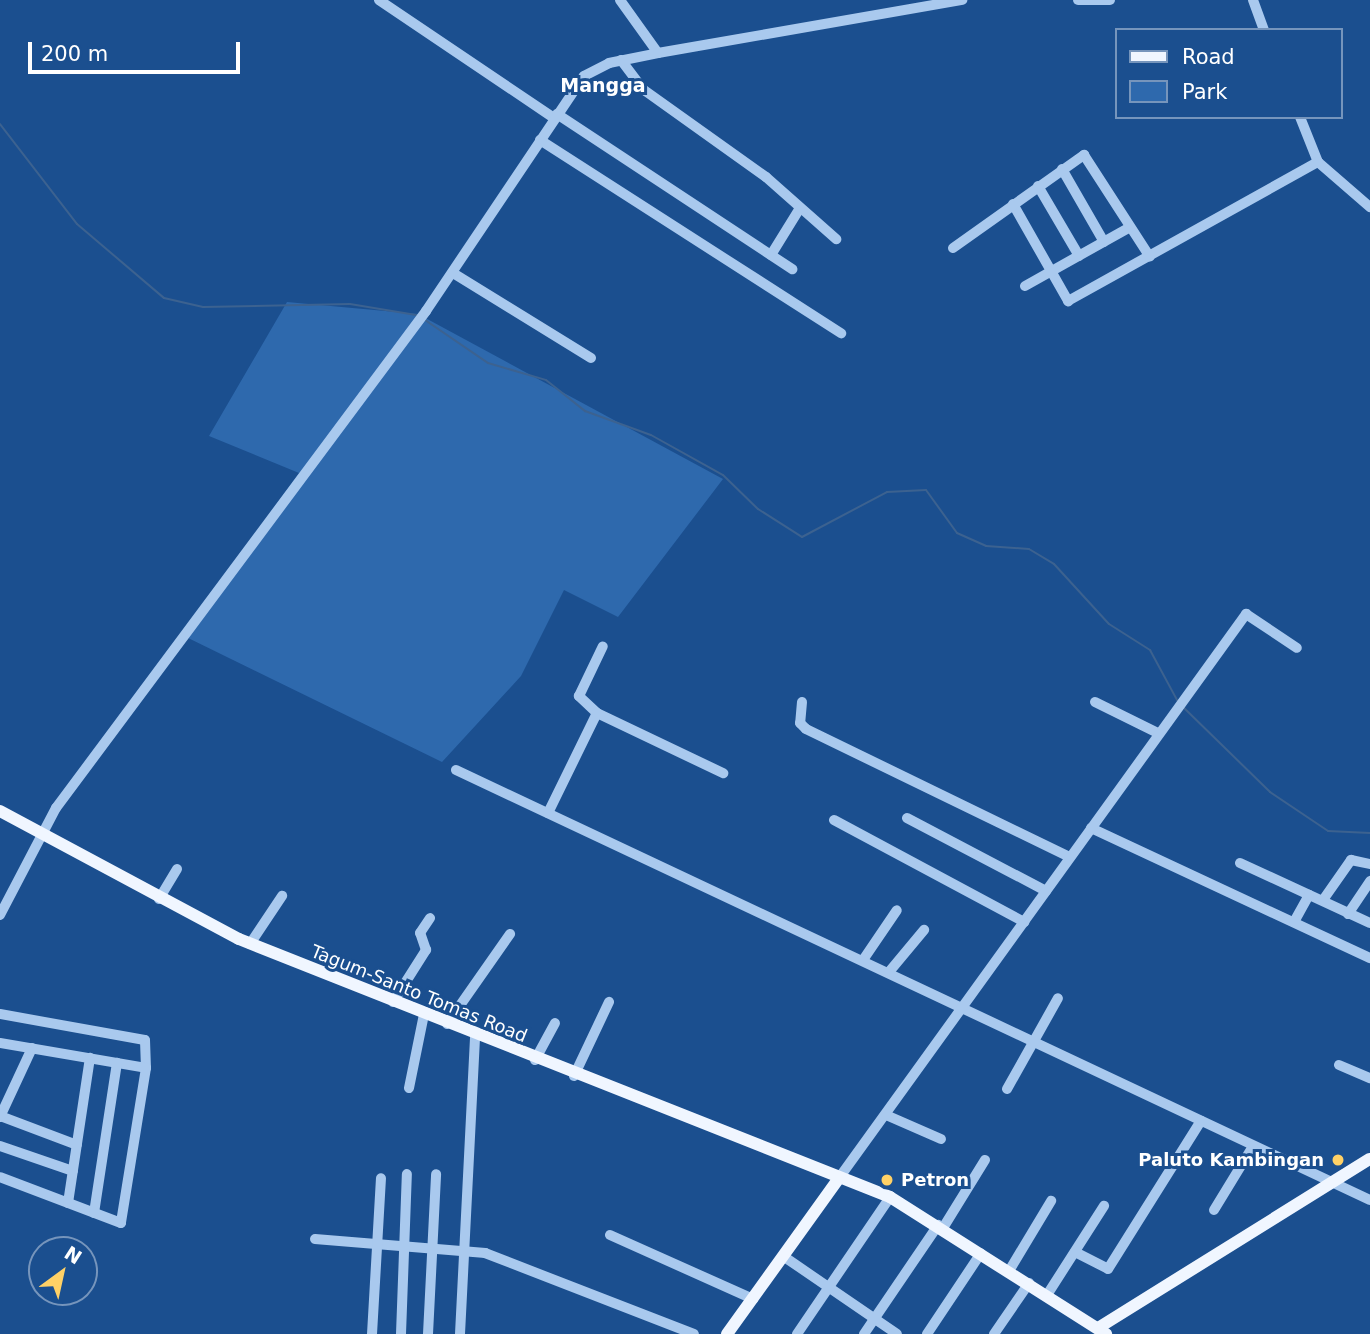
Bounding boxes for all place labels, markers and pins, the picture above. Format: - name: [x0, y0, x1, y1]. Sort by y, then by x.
- place label: Paluto Kambingan: [1138, 1149, 1324, 1171]
- marker: Paluto Kambingan: [1330, 1152, 1346, 1168]
- place label: Petron: [901, 1169, 969, 1191]
- marker: Petron: [879, 1172, 895, 1188]

